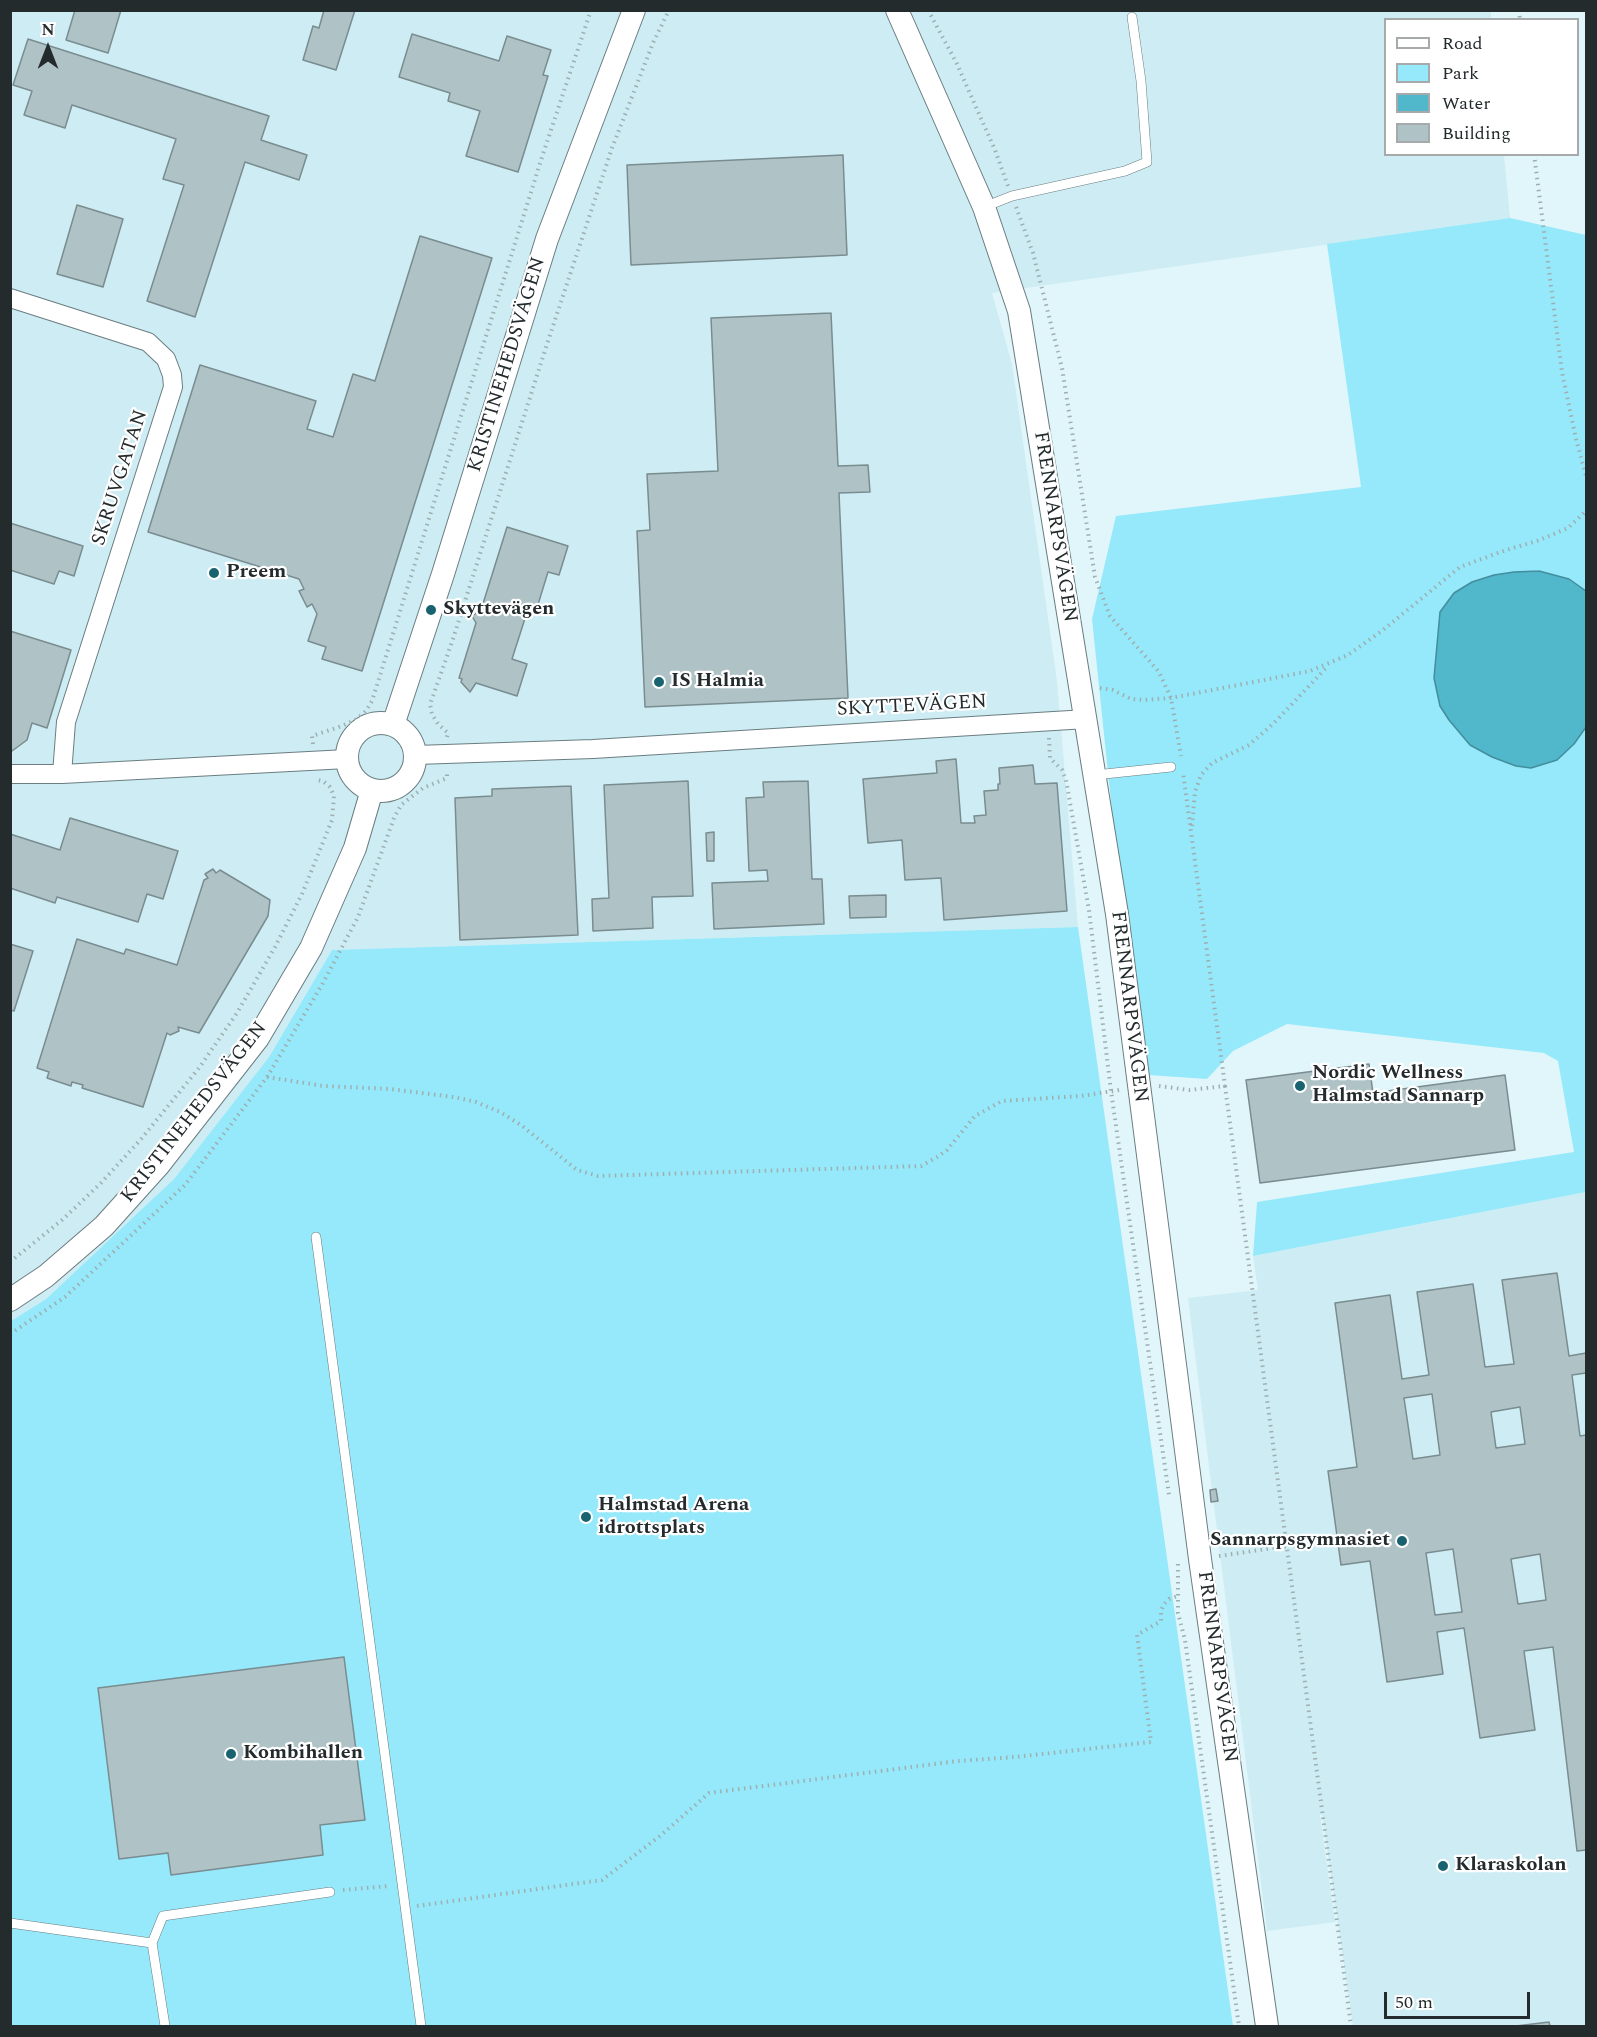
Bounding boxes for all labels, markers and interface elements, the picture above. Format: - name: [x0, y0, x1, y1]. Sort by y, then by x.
- north arrow: [18, 18, 78, 78]
- text: N: [41, 18, 55, 42]
- legend: [1384, 18, 1579, 156]
- text: Road: [1442, 30, 1483, 57]
- text: Park: [1442, 60, 1479, 87]
- text: Water: [1442, 90, 1490, 117]
- text: Building: [1442, 120, 1511, 147]
- street label: KRISTINEHEDSVÄGEN: [464, 255, 552, 475]
- street label: SKRUVGATAN: [88, 407, 154, 549]
- street label: FRENNARPSVÄGEN: [1027, 430, 1081, 624]
- place label: Preem: [226, 561, 286, 585]
- marker: Preem: [207, 566, 221, 580]
- place label: Skyttevägen: [443, 598, 554, 622]
- marker: Skyttevägen: [424, 603, 438, 617]
- place label: IS Halmia: [671, 670, 764, 694]
- marker: IS Halmia: [652, 675, 666, 689]
- street label: SKYTTEVÄGEN: [836, 691, 988, 723]
- street label: FRENNARPSVÄGEN: [1104, 910, 1152, 1104]
- street label: KRISTINEHEDSVÄGEN: [117, 1018, 273, 1208]
- place label: Nordic Wellness Halmstad Sannarp: [1312, 1062, 1484, 1109]
- marker: Nordic Wellness Halmstad Sannarp: [1293, 1079, 1307, 1093]
- place label: Halmstad Arena idrottsplats: [598, 1494, 749, 1541]
- marker: Halmstad Arena idrottsplats: [579, 1510, 593, 1524]
- place label: Sannarpsgymnasiet: [1210, 1529, 1390, 1553]
- marker: Sannarpsgymnasiet: [1395, 1534, 1409, 1548]
- street label: FRENNARPSVÄGEN: [1191, 1570, 1241, 1764]
- place label: Kombihallen: [243, 1742, 363, 1766]
- marker: Kombihallen: [224, 1747, 238, 1761]
- place label: Klaraskolan: [1455, 1854, 1567, 1878]
- marker: Klaraskolan: [1436, 1859, 1450, 1873]
- scale bar: [1387, 1980, 1532, 2018]
- text: 50 m: [1395, 1989, 1433, 2016]

